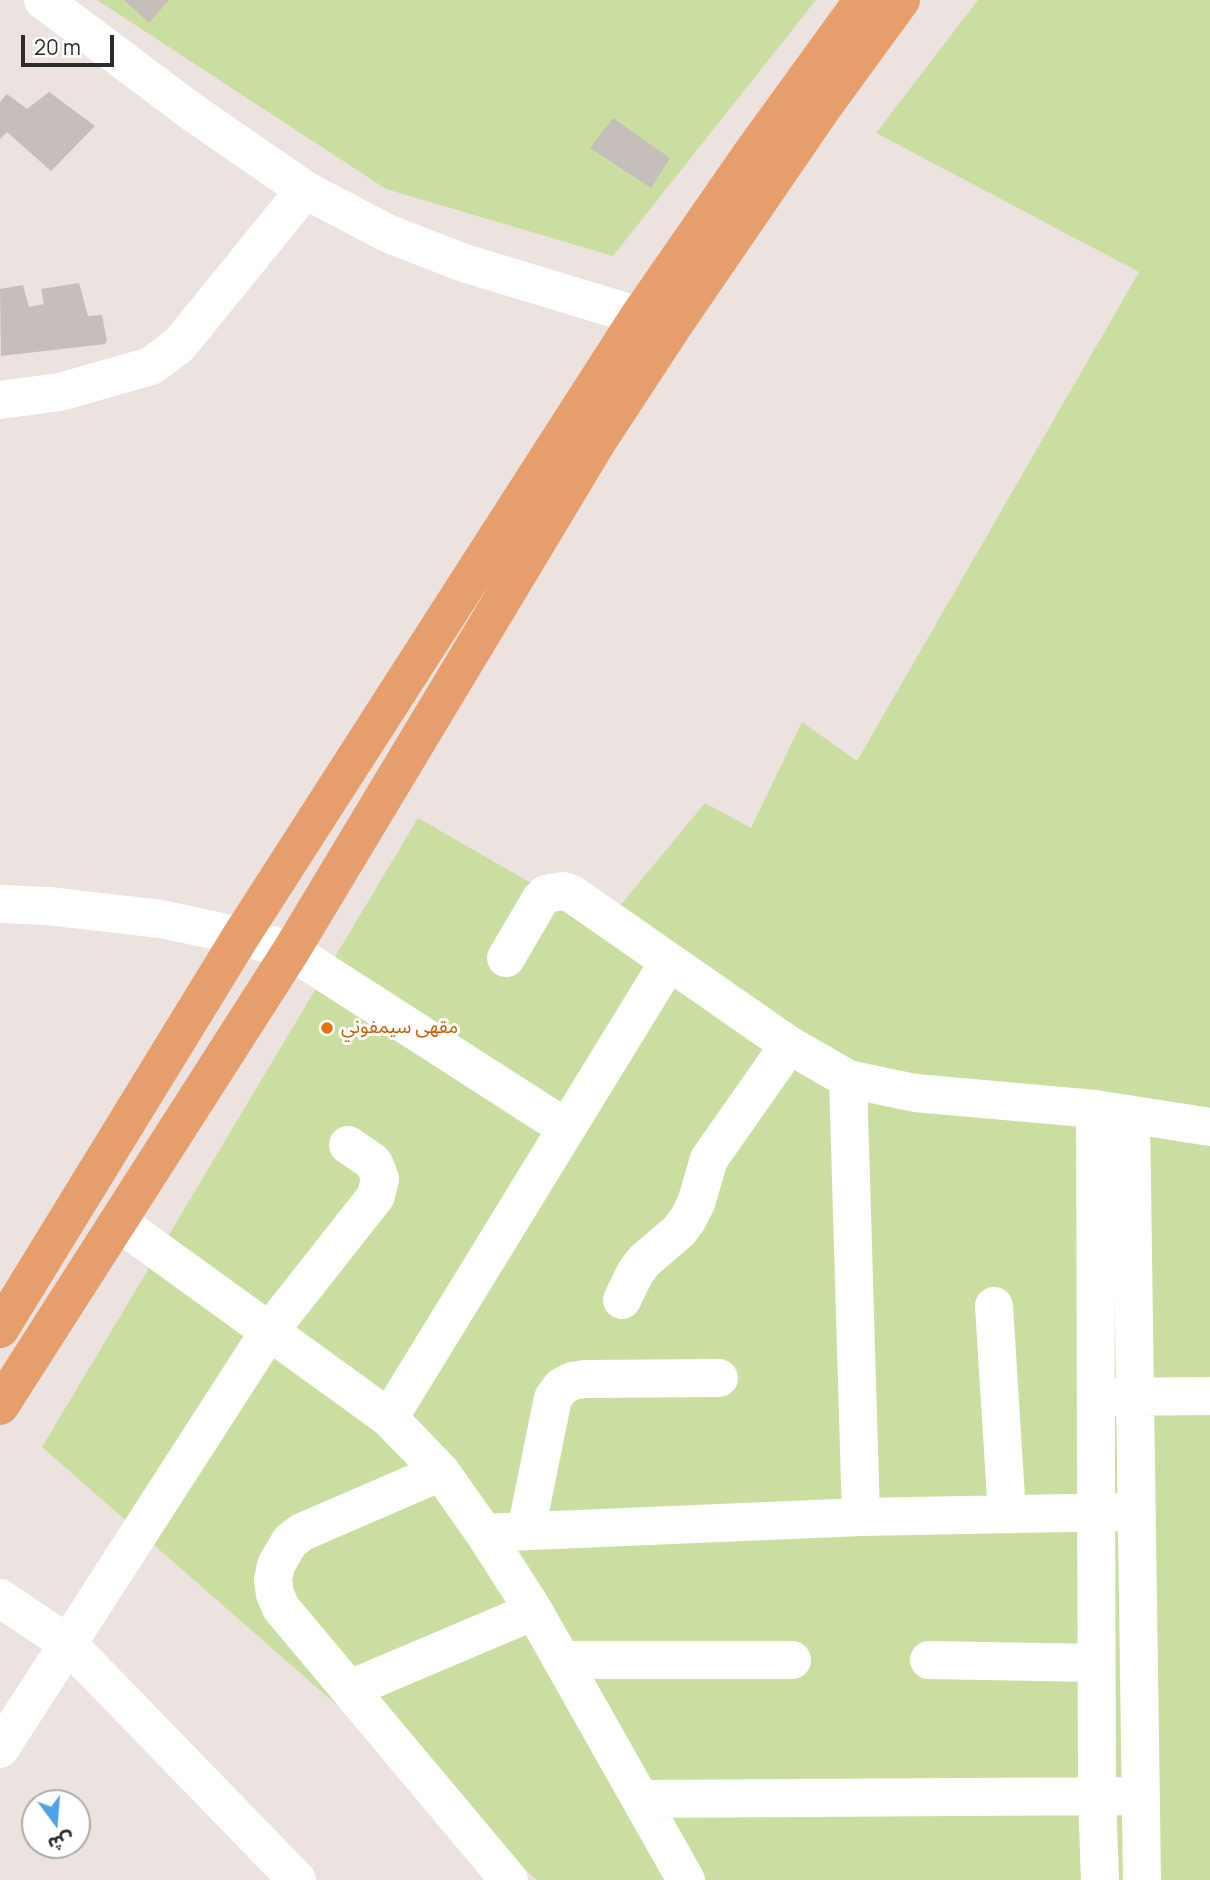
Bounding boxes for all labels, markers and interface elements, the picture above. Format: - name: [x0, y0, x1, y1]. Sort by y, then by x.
- scale bar: [24, 21, 117, 65]
- text: 20 m: [34, 33, 81, 61]
- place label: مقهى سيمفوني: [341, 1017, 458, 1039]
- marker: مقهى سيمفوني: [319, 1020, 335, 1036]
- north arrow: [21, 1789, 91, 1859]
- text: ش: [45, 1826, 77, 1858]

